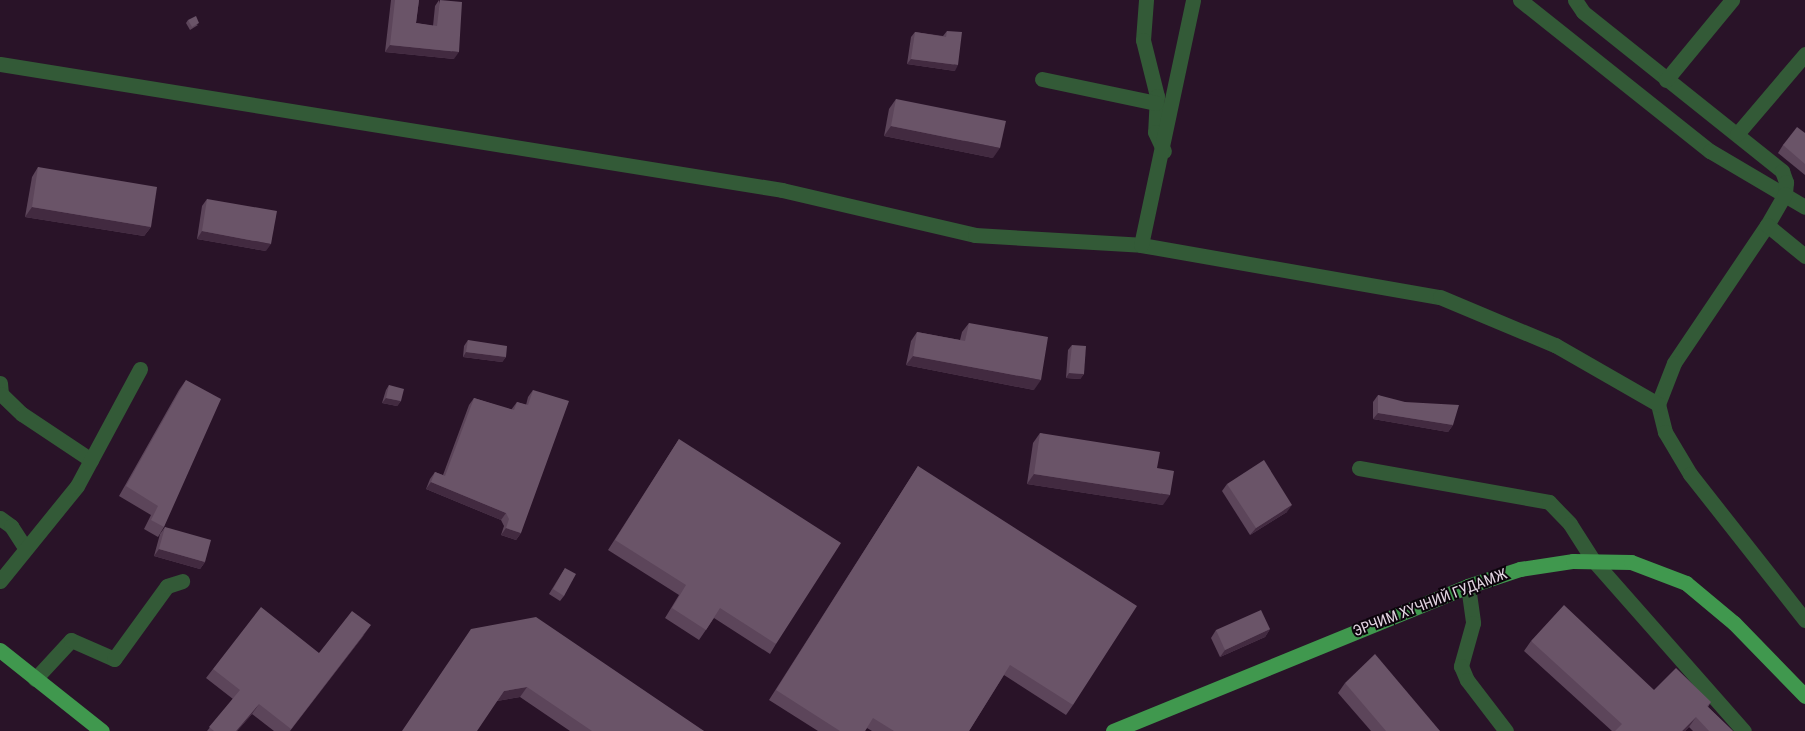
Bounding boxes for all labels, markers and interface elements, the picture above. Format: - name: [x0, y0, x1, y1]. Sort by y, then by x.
- street label: ЭРЧИМ ХҮЧНИЙ ГУДАМЖ: [1350, 565, 1510, 641]

